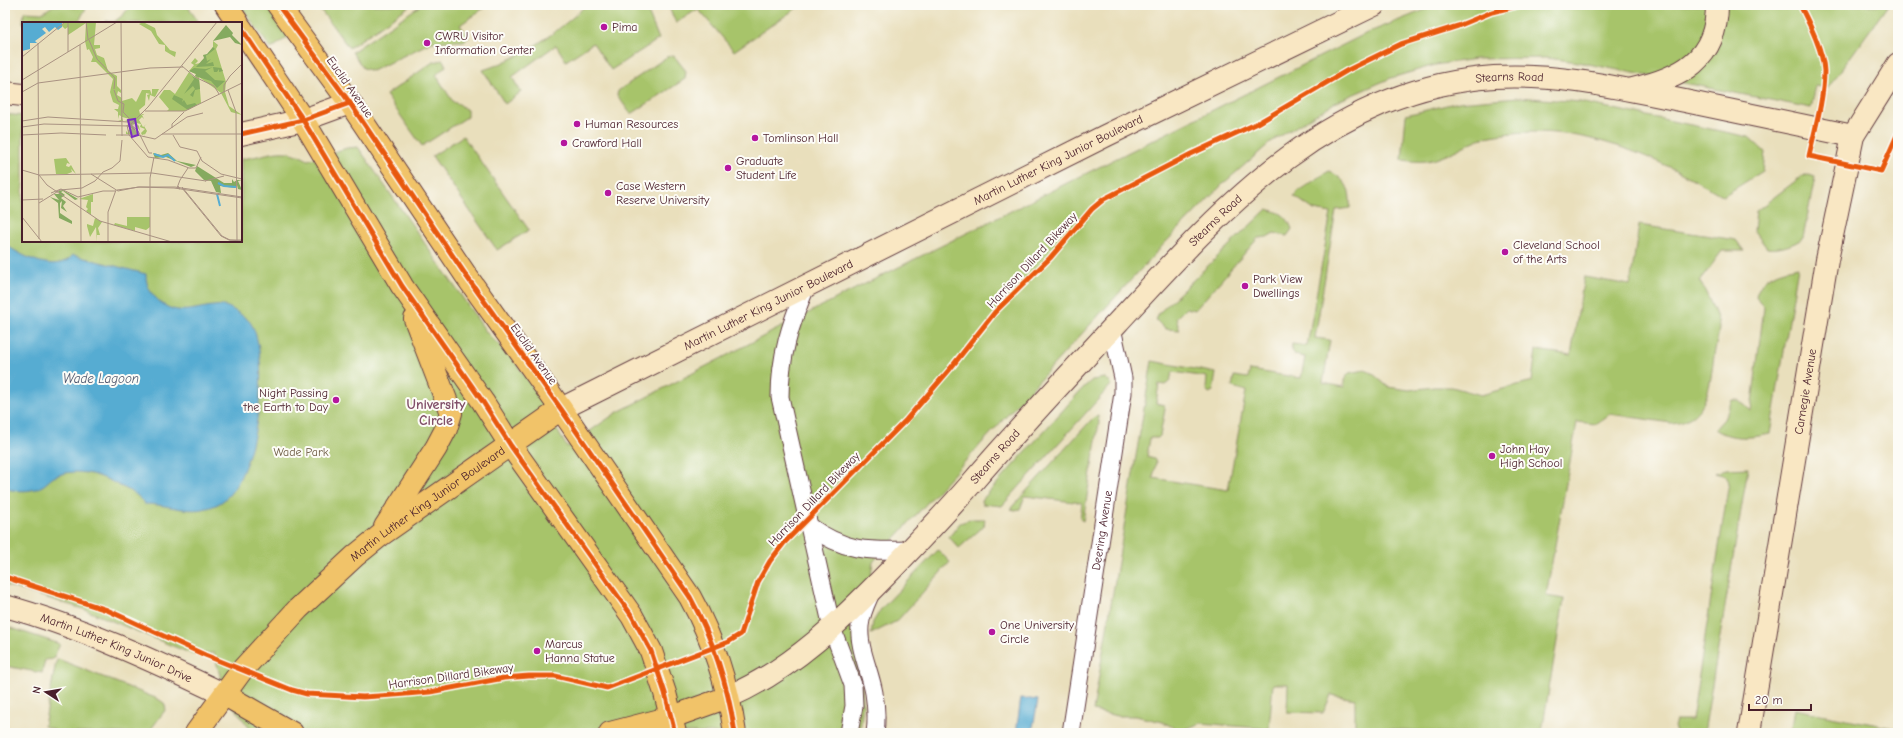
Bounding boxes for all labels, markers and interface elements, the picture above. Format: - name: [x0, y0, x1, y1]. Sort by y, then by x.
- place label: Pima: [612, 20, 638, 34]
- inset map: [22, 22, 242, 242]
- marker: Pima: [599, 22, 609, 32]
- place label: CWRU Visitor Information Center: [435, 29, 534, 57]
- marker: CWRU Visitor Information Center: [422, 38, 432, 48]
- street label: Euclid Avenue: [324, 54, 376, 120]
- street label: Stearns Road: [1475, 69, 1544, 86]
- street label: Martin Luther King Junior Boulevard: [971, 112, 1145, 208]
- place label: Human Resources: [585, 117, 678, 131]
- marker: Human Resources: [572, 119, 582, 129]
- place label: Tomlinson Hall: [763, 131, 838, 145]
- marker: Tomlinson Hall: [750, 133, 760, 143]
- place label: Crawford Hall: [572, 136, 642, 150]
- marker: Crawford Hall: [559, 138, 569, 148]
- place label: Graduate Student Life: [736, 154, 797, 182]
- marker: Graduate Student Life: [723, 163, 733, 173]
- place label: Case Western Reserve University: [616, 179, 710, 207]
- marker: Case Western Reserve University: [603, 188, 613, 198]
- street label: Stearns Road: [1186, 192, 1245, 249]
- street label: Harrison Dillard Bikeway: [984, 209, 1080, 311]
- place label: Cleveland School of the Arts: [1513, 238, 1600, 266]
- marker: Cleveland School of the Arts: [1500, 247, 1510, 257]
- street label: Martin Luther King Junior Boulevard: [681, 257, 855, 353]
- place label: Park View Dwellings: [1253, 272, 1303, 300]
- marker: Park View Dwellings: [1240, 281, 1250, 291]
- street label: Euclid Avenue: [508, 321, 560, 387]
- street label: Carnegie Avenue: [1791, 348, 1819, 436]
- water label: Wade Lagoon: [63, 371, 139, 386]
- place label: Night Passing the Earth to Day: [243, 386, 329, 414]
- marker: Night Passing the Earth to Day: [331, 395, 341, 405]
- district label: University Circle: [407, 396, 466, 429]
- street label: Stearns Road: [967, 426, 1023, 487]
- place label: John Hay High School: [1500, 442, 1562, 470]
- street label: Martin Luther King Junior Boulevard: [347, 443, 508, 564]
- park label: Wade Park: [273, 445, 329, 459]
- street label: Harrison Dillard Bikeway: [765, 448, 863, 549]
- marker: John Hay High School: [1487, 451, 1497, 461]
- street label: Deering Avenue: [1089, 489, 1115, 571]
- street label: Martin Luther King Junior Drive: [39, 610, 194, 685]
- place label: One University Circle: [1000, 618, 1075, 646]
- marker: One University Circle: [987, 627, 997, 637]
- place label: Marcus Hanna Statue: [545, 637, 615, 665]
- marker: Marcus Hanna Statue: [532, 646, 542, 656]
- street label: Harrison Dillard Bikeway: [388, 660, 515, 692]
- north arrow: [26, 672, 66, 712]
- text: N: [30, 685, 44, 695]
- scale bar: [1749, 686, 1811, 712]
- text: 20 m: [1755, 693, 1783, 707]

